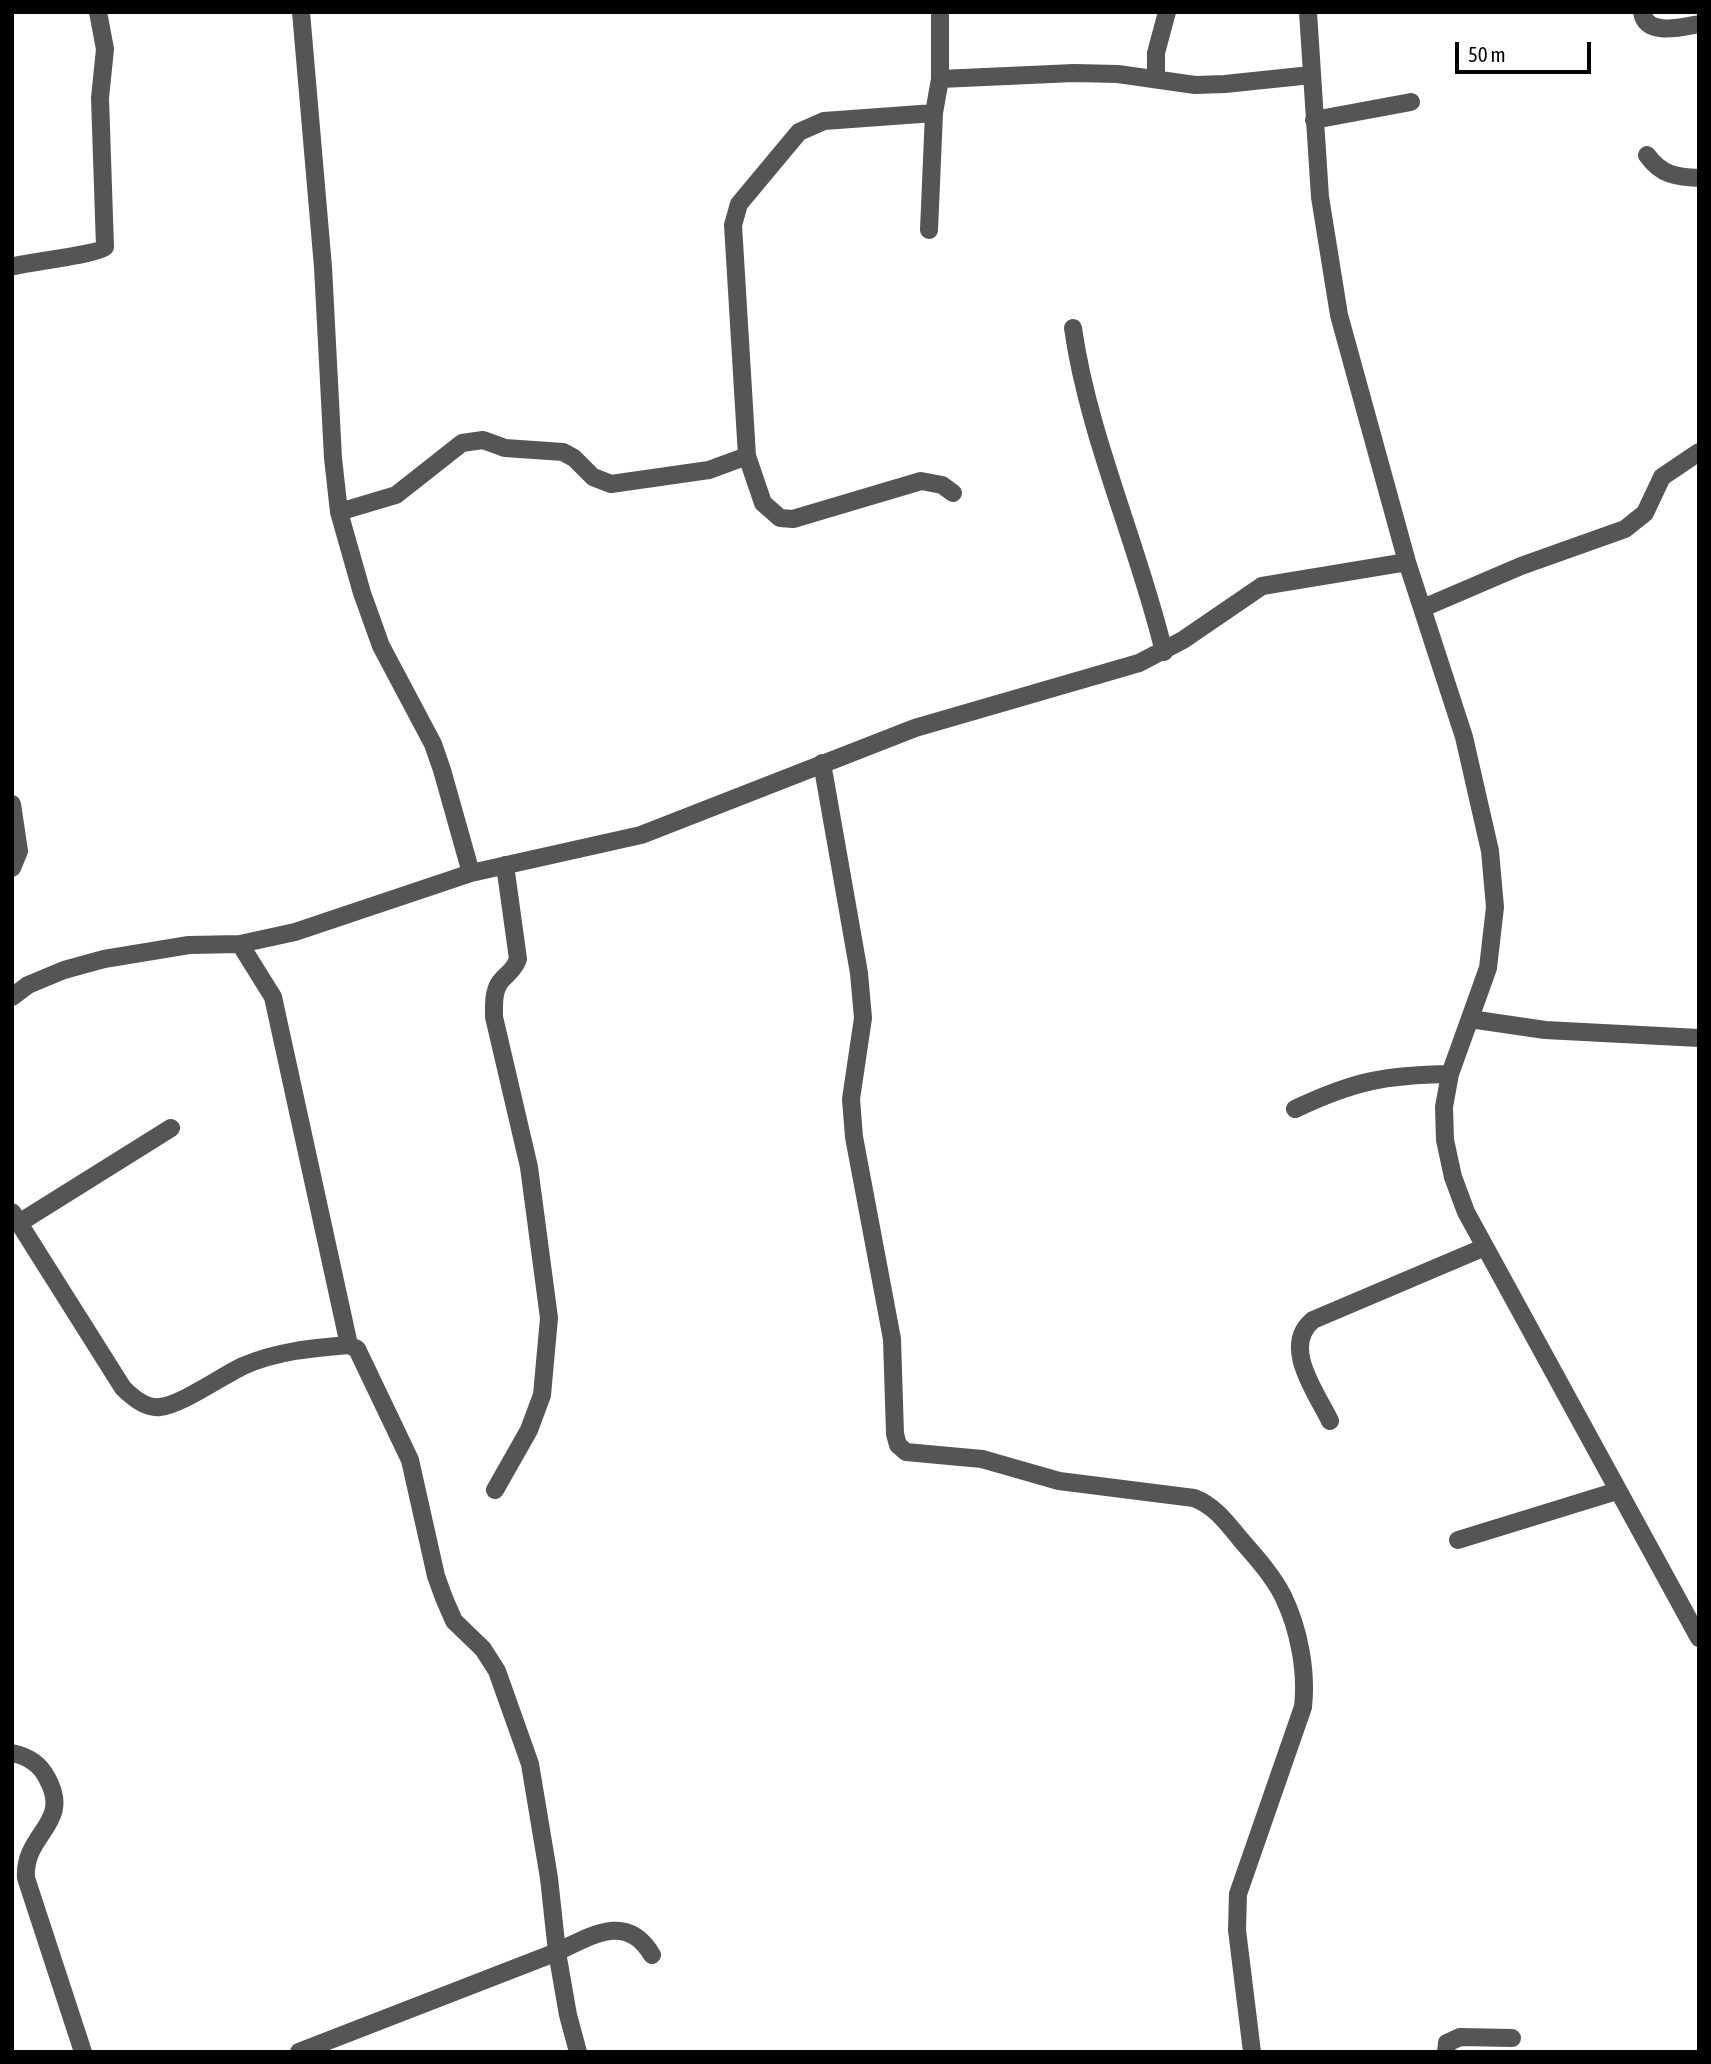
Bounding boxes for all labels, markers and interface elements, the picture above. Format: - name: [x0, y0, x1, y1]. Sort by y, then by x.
- scale bar: [1459, 28, 1596, 72]
- text: 50 m: [1468, 42, 1506, 66]

